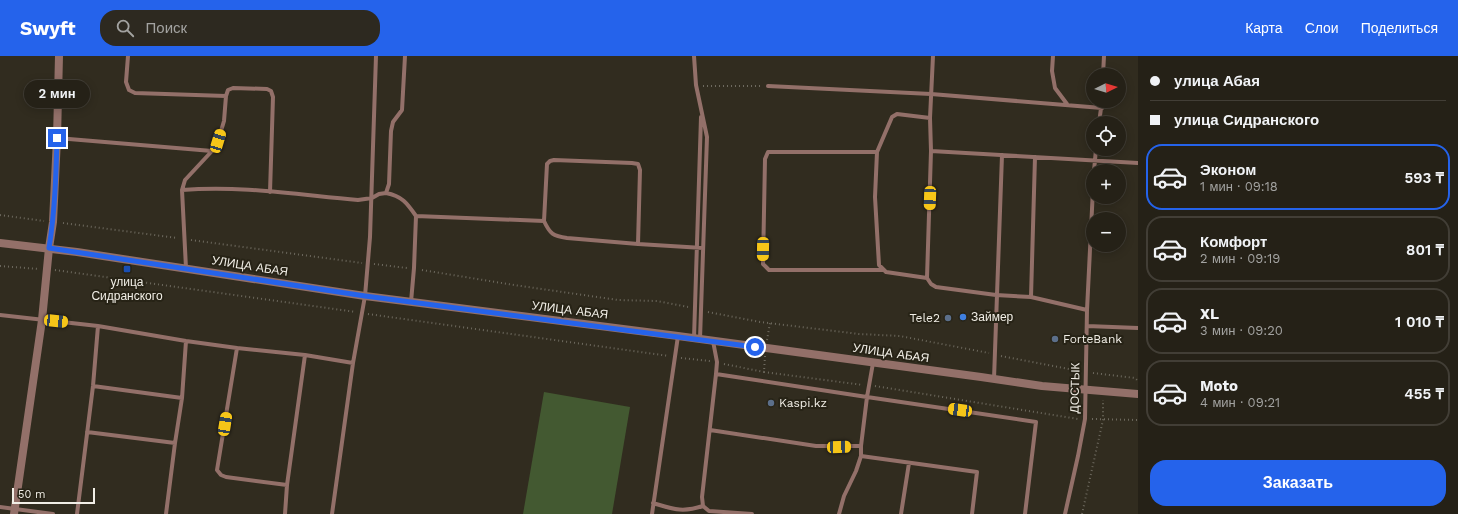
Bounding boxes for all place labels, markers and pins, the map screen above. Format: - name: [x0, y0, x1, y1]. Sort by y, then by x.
- marker: улица Сидранского: [122, 264, 132, 274]
- place label: улица Сидранского: [91, 275, 163, 303]
- place label: Займер: [971, 310, 1014, 324]
- place label: Tele2: [910, 311, 940, 325]
- marker: Займер: [958, 312, 968, 322]
- marker: Tele2: [943, 313, 953, 323]
- place label: ForteBank: [1063, 332, 1122, 346]
- marker: ForteBank: [1050, 334, 1060, 344]
- place label: Kaspi.kz: [779, 396, 827, 410]
- marker: Kaspi.kz: [766, 398, 776, 408]

